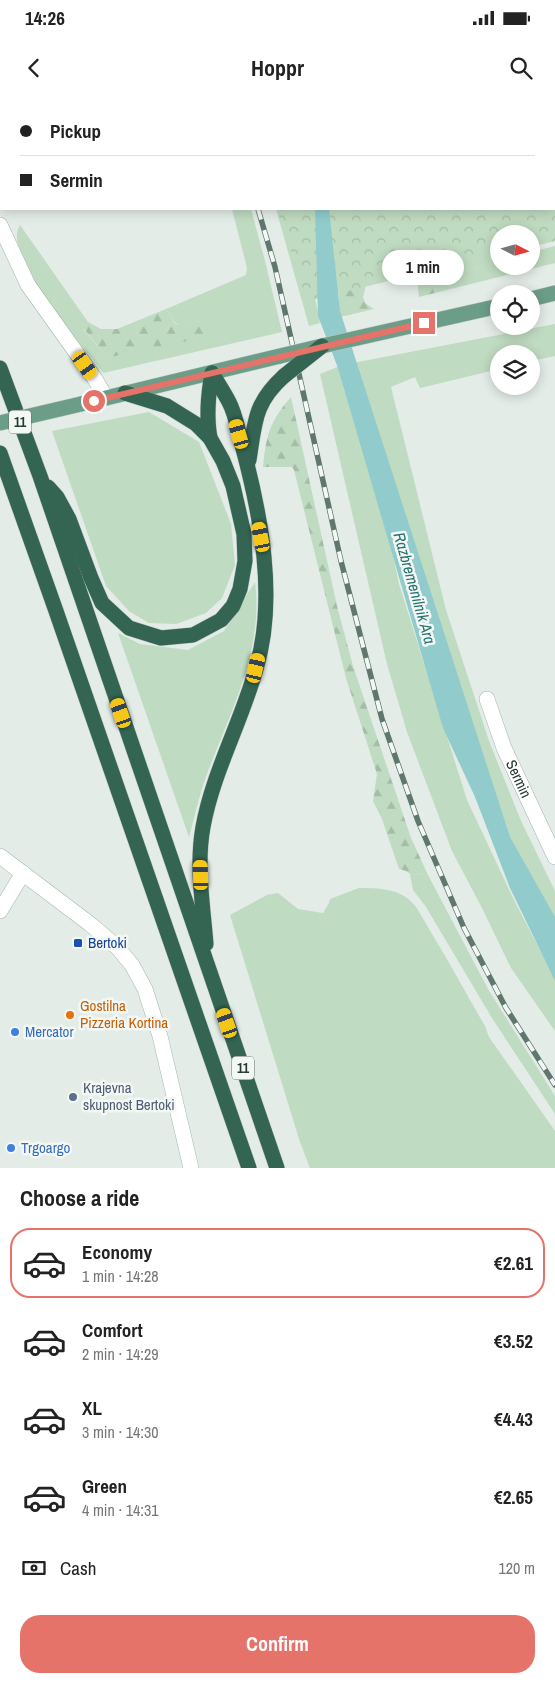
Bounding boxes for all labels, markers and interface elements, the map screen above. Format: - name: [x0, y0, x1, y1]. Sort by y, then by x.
- text: 14:26: [25, 5, 65, 31]
- text: Hoppr: [251, 53, 304, 83]
- icon: back: [20, 54, 48, 82]
- icon: search: [507, 54, 535, 82]
- text: Pickup: [50, 118, 101, 144]
- text: Sermin: [50, 167, 103, 193]
- north arrow: [490, 225, 540, 275]
- map controls: [490, 225, 540, 395]
- callout: 1 min: [383, 250, 465, 286]
- text: 1 min: [406, 256, 440, 278]
- button: locate: [490, 285, 540, 335]
- route end: [413, 312, 435, 334]
- button: layers: [490, 345, 540, 395]
- car: [70, 348, 99, 382]
- route start: [83, 390, 105, 412]
- road number: 11: [9, 411, 31, 434]
- car: [227, 418, 250, 450]
- car: [250, 521, 271, 553]
- water label: Razbremenilnik Ara: [389, 530, 441, 646]
- car: [245, 652, 266, 684]
- car: [109, 696, 132, 730]
- street label: Sermin: [501, 756, 537, 801]
- car: [192, 860, 209, 890]
- place label: Bertoki: [88, 932, 127, 953]
- marker: Bertoki: [72, 937, 84, 949]
- place label: Gostilna Pizzeria Kortina: [80, 995, 168, 1033]
- car: [215, 1006, 238, 1040]
- marker: Gostilna Pizzeria Kortina: [64, 1009, 76, 1021]
- place label: Mercator: [25, 1021, 74, 1042]
- marker: Mercator: [9, 1026, 21, 1038]
- road number: 11: [232, 1056, 254, 1080]
- place label: Krajevna skupnost Bertoki: [83, 1077, 175, 1115]
- marker: Krajevna skupnost Bertoki: [67, 1091, 79, 1103]
- place label: Trgoargo: [21, 1137, 71, 1158]
- marker: Trgoargo: [5, 1142, 17, 1154]
- text: Choose a ride: [20, 1183, 139, 1213]
- text: Economy: [82, 1239, 152, 1265]
- icon: car: [22, 1241, 67, 1286]
- text: €2.61: [494, 1250, 533, 1276]
- text: 1 min · 14:28: [82, 1265, 159, 1287]
- text: Comfort: [82, 1317, 143, 1343]
- icon: car: [22, 1319, 67, 1364]
- text: €3.52: [494, 1328, 533, 1354]
- text: 2 min · 14:29: [82, 1343, 159, 1365]
- text: XL: [82, 1395, 102, 1421]
- icon: car: [22, 1397, 67, 1442]
- text: €4.43: [494, 1406, 533, 1432]
- text: 3 min · 14:30: [82, 1421, 159, 1443]
- text: Green: [82, 1473, 127, 1499]
- icon: car: [22, 1475, 67, 1520]
- text: €2.65: [494, 1484, 533, 1510]
- text: 4 min · 14:31: [82, 1499, 159, 1521]
- icon: cash: [20, 1554, 48, 1582]
- text: Cash: [60, 1555, 96, 1581]
- text: 120 m: [499, 1557, 535, 1579]
- button: Confirm: [20, 1615, 535, 1673]

